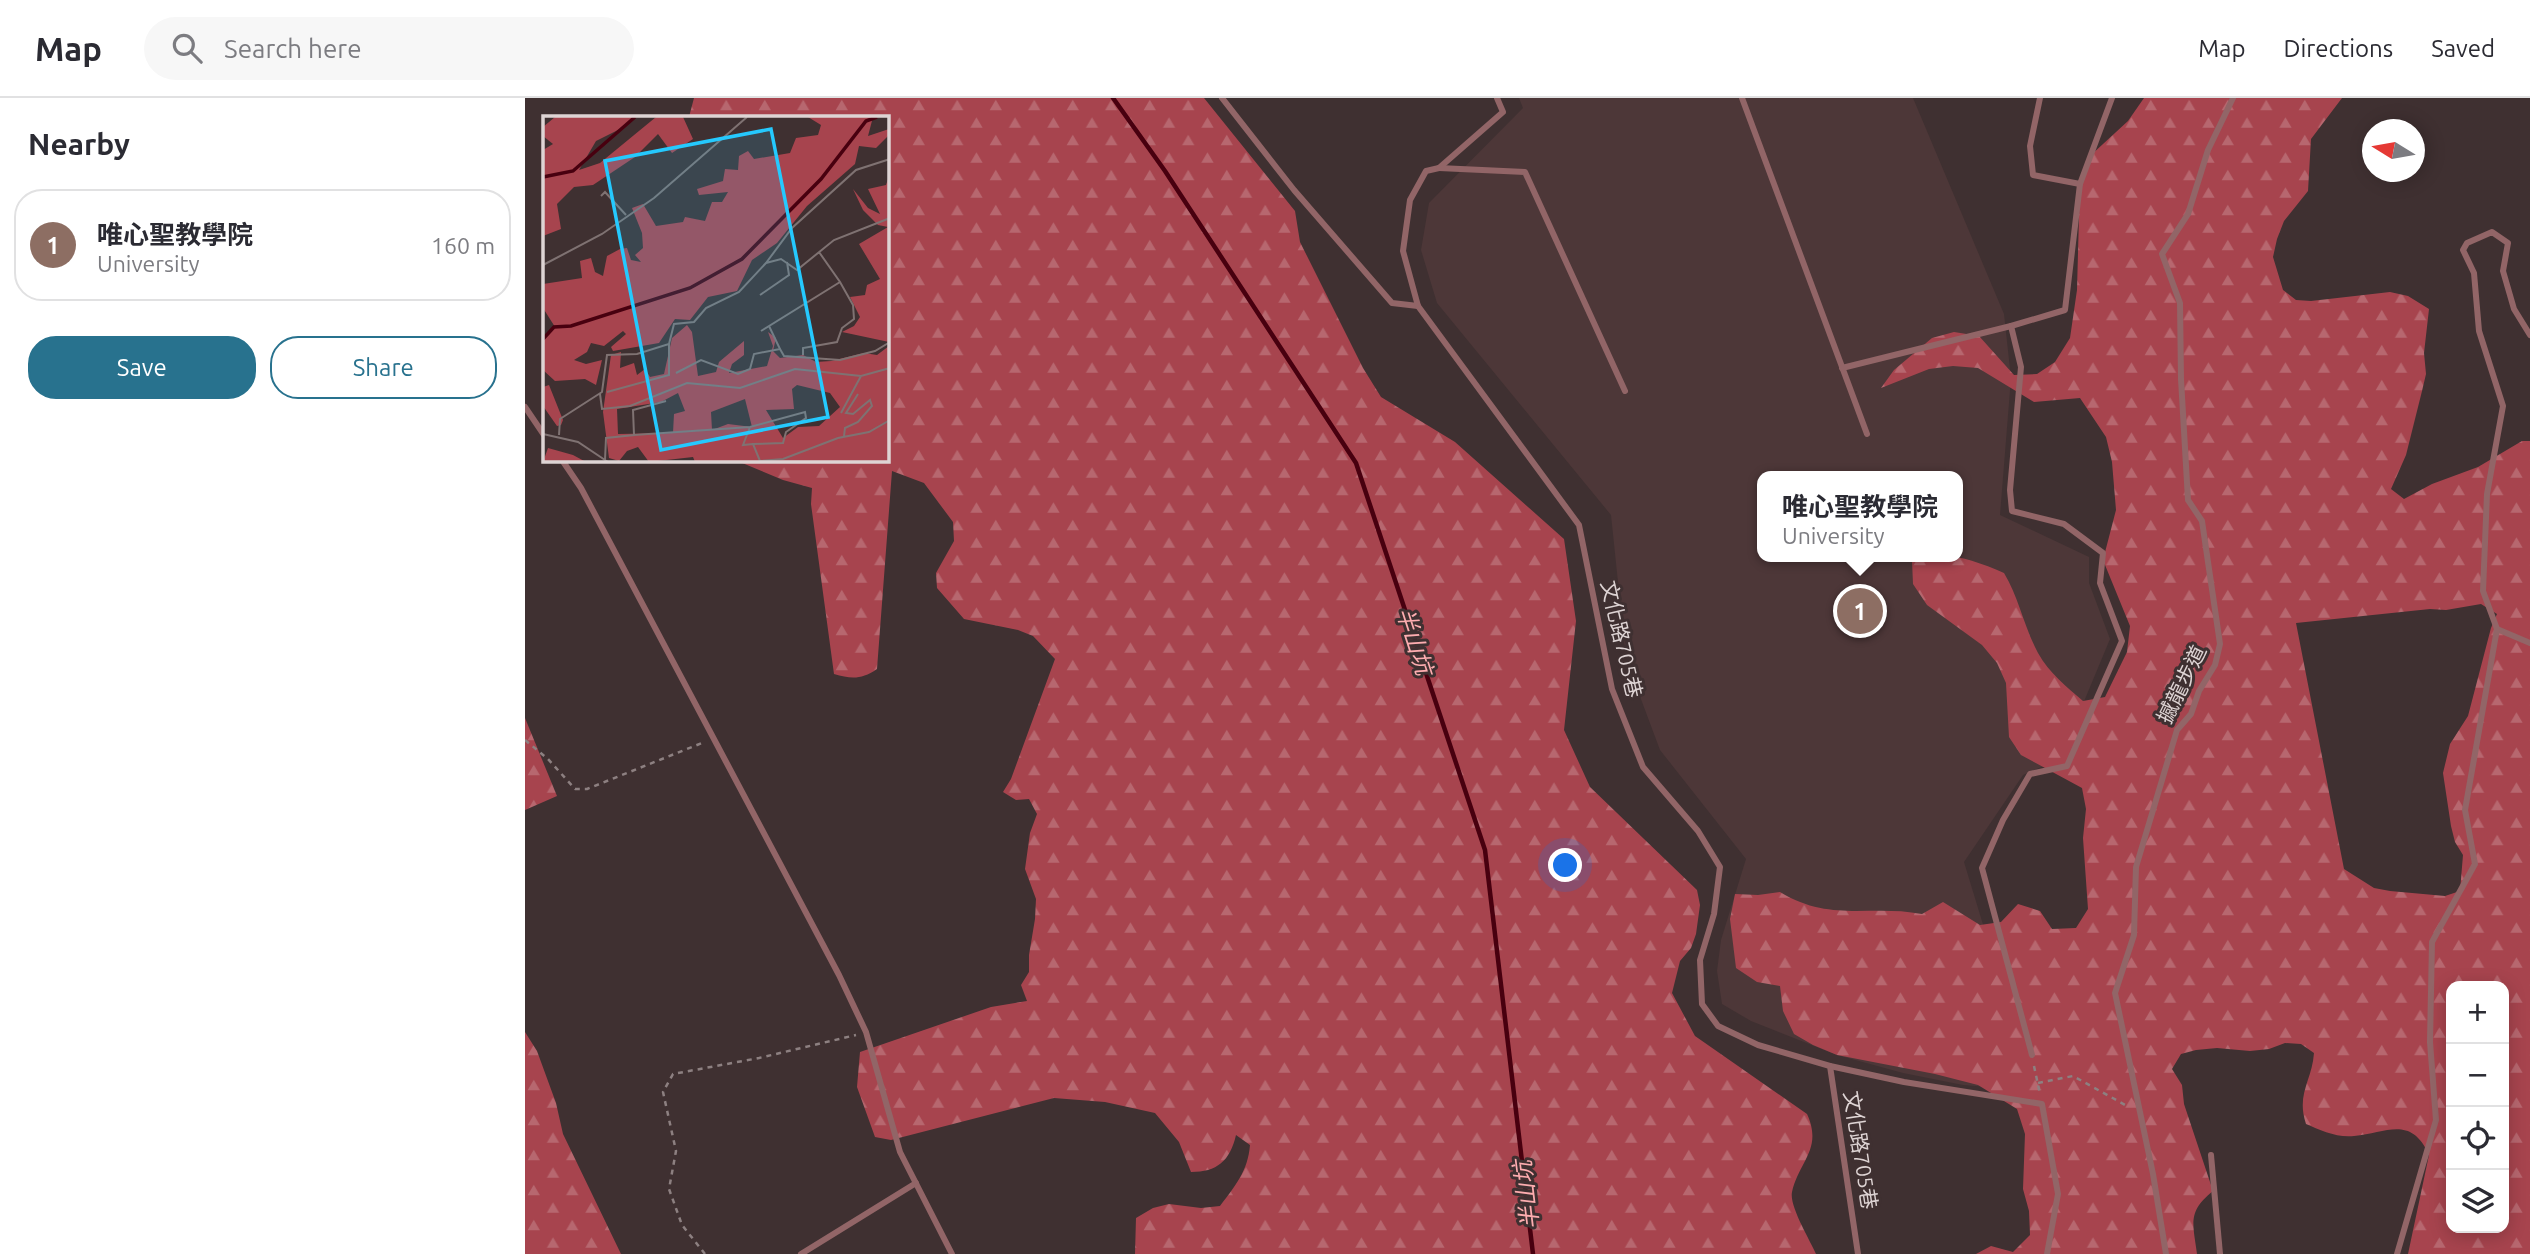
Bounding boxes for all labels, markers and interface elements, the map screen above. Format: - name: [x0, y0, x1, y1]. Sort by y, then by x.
- search box: [144, 17, 634, 80]
- icon: search: [168, 29, 206, 67]
- text: Map: [35, 30, 102, 67]
- text: Search here: [224, 34, 362, 63]
- text: Map: [2198, 35, 2245, 62]
- text: Directions: [2283, 35, 2393, 62]
- text: Saved: [2431, 35, 2495, 62]
- inset map: [543, 116, 889, 462]
- north arrow: [2362, 119, 2425, 182]
- text: Nearby: [28, 127, 130, 161]
- text: 唯心聖教學院: [97, 220, 253, 249]
- text: 1: [47, 233, 59, 258]
- text: 160 m: [431, 233, 495, 258]
- text: University: [97, 251, 200, 276]
- button: Save: [28, 336, 256, 399]
- button: Share: [270, 336, 497, 399]
- popup: [1757, 471, 1963, 562]
- text: 唯心聖教學院: [1782, 492, 1938, 521]
- text: University: [1782, 523, 1885, 548]
- street label: 文化路705巷: [1597, 578, 1647, 700]
- pin: 1: [1837, 585, 1883, 637]
- water label: 半山坑: [1392, 604, 1438, 681]
- street label: 撼龍步道: [2152, 641, 2210, 727]
- your location: [1548, 848, 1582, 882]
- map controls: [2446, 981, 2509, 1233]
- button: +: [2446, 981, 2509, 1044]
- button: −: [2446, 1044, 2509, 1107]
- street label: 文化路705巷: [1840, 1089, 1882, 1211]
- button: locate: [2446, 1107, 2509, 1170]
- water label: 半山坑: [1509, 1156, 1543, 1231]
- button: layers: [2446, 1170, 2509, 1233]

